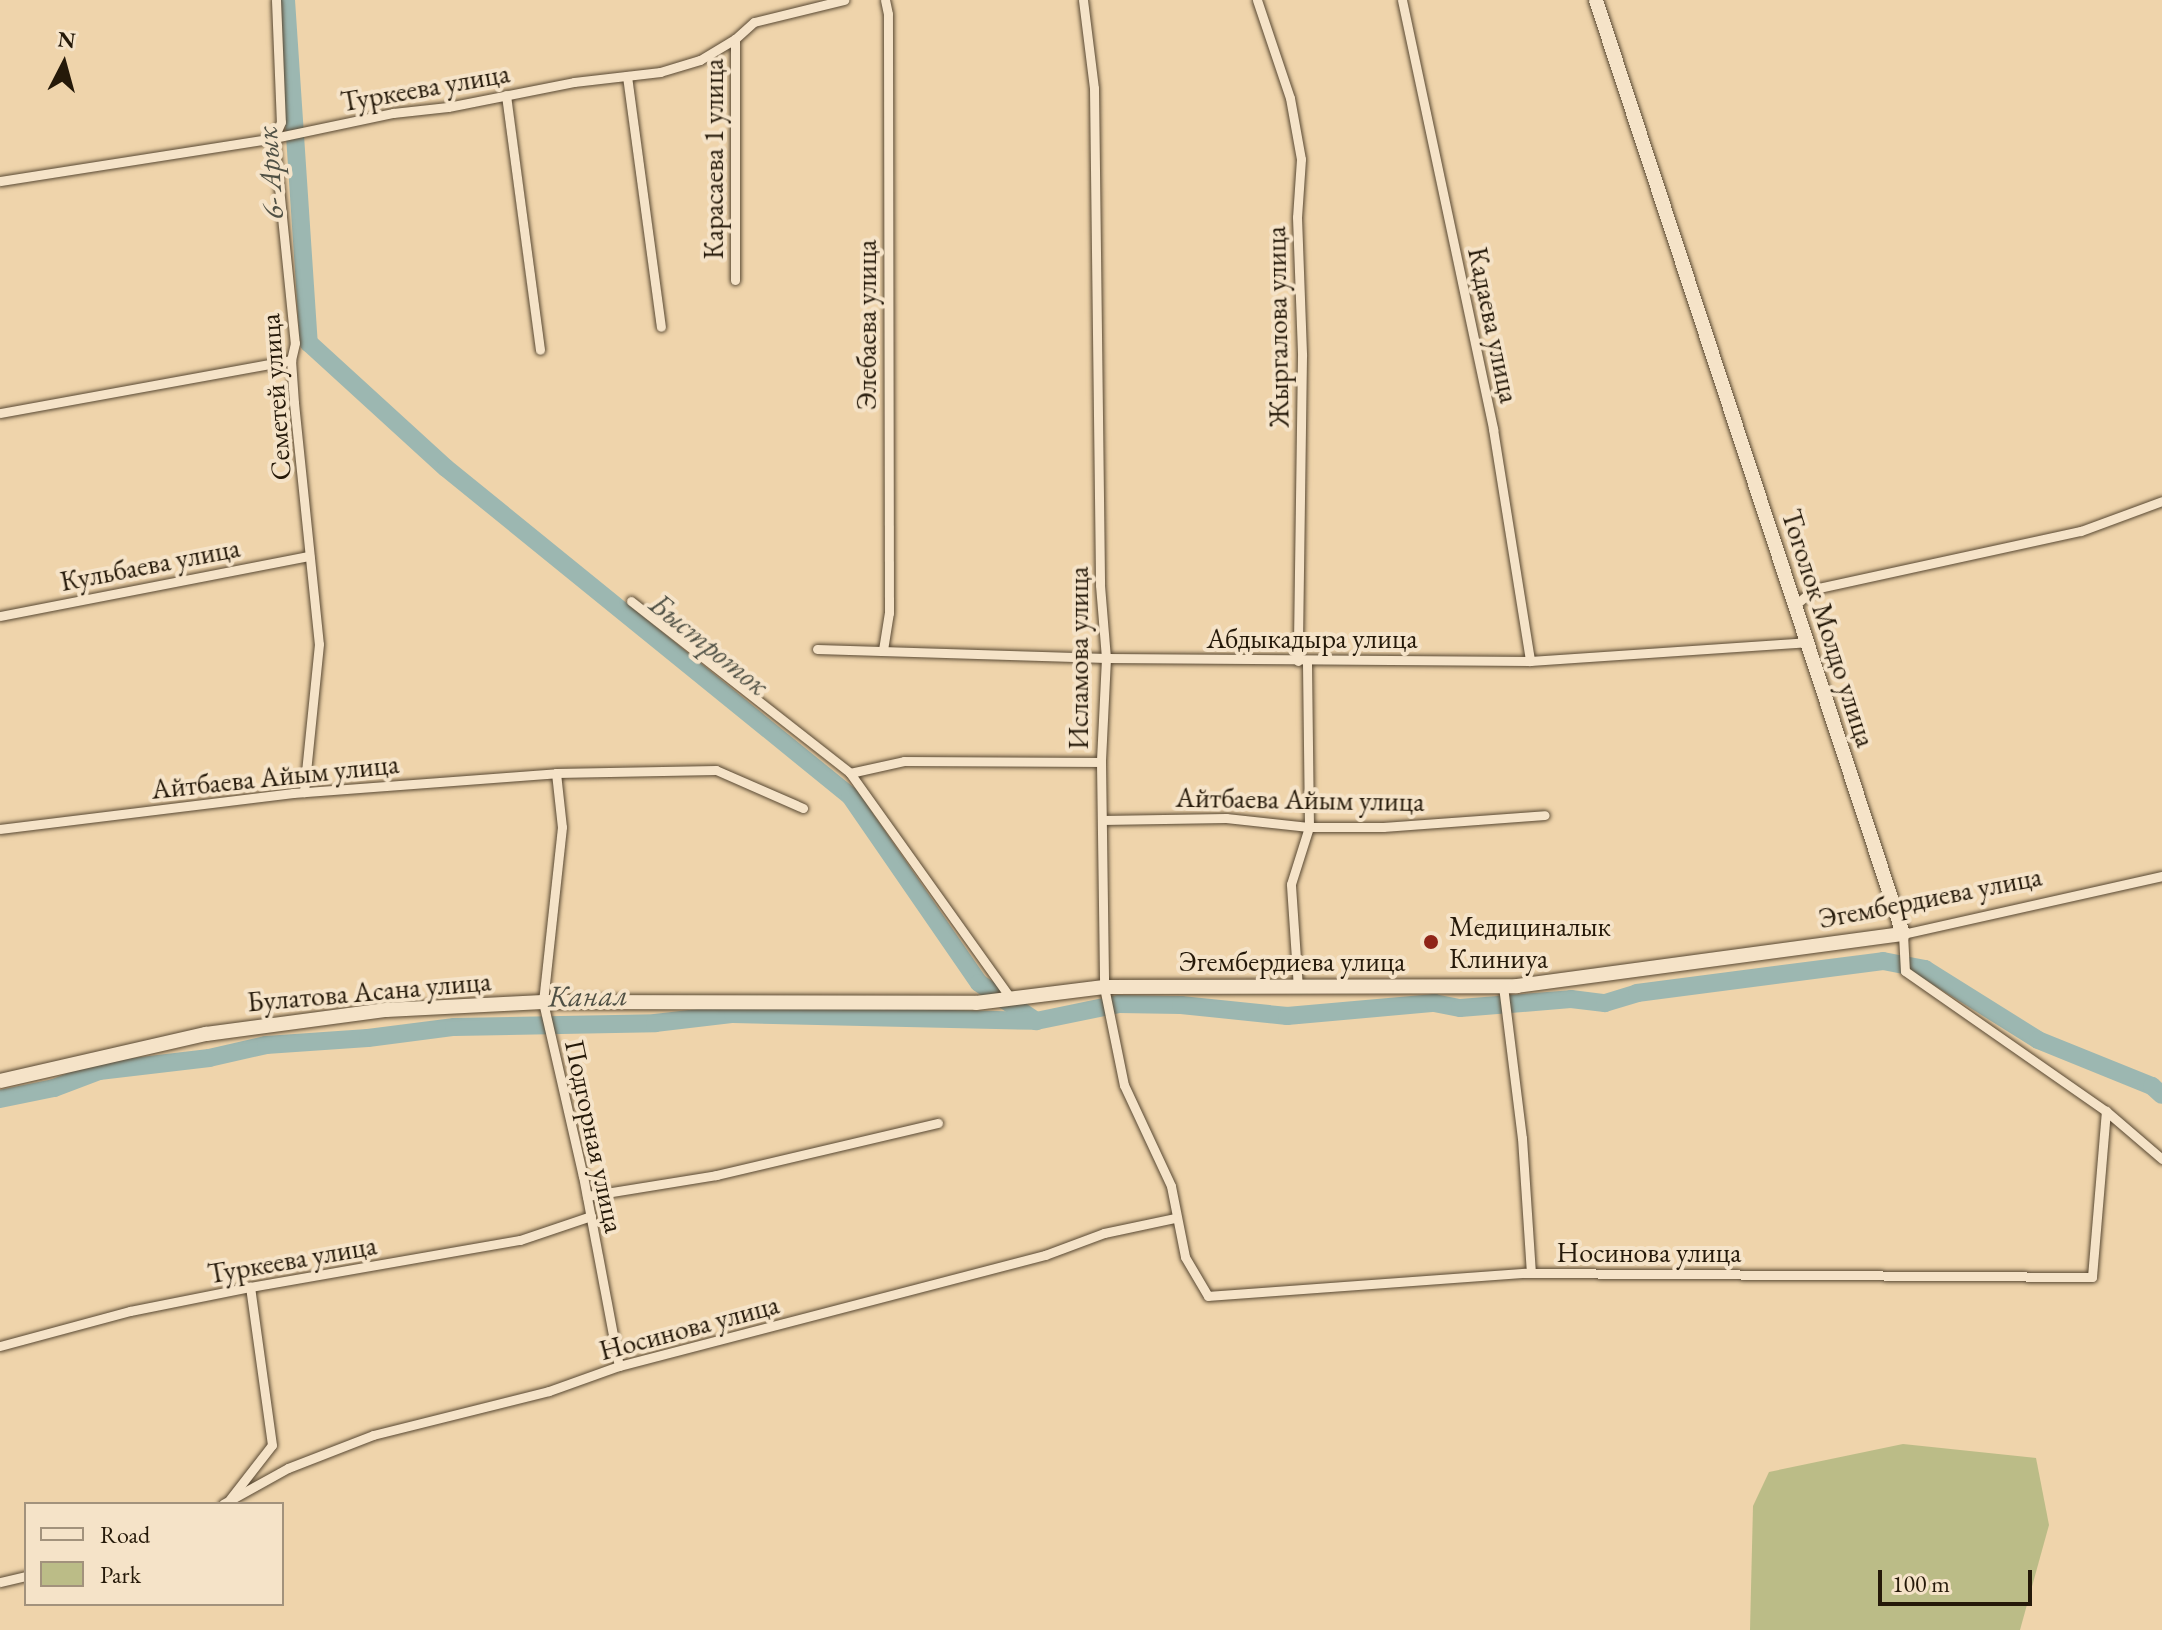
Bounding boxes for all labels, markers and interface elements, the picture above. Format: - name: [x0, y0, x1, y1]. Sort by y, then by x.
- north arrow: [24, 24, 104, 104]
- text: N: [56, 24, 77, 55]
- street label: Туркеева улица: [338, 56, 512, 118]
- street label: Карасаева 1 улица: [696, 59, 730, 259]
- water label: 6- Арык: [249, 125, 291, 221]
- street label: Жыргалова улица: [1258, 226, 1296, 428]
- street label: Элебаева улица: [849, 240, 883, 410]
- street label: Кадаева улица: [1461, 244, 1527, 406]
- street label: Семетей улица: [252, 312, 298, 482]
- street label: Тоголок Молдо улица: [1775, 505, 1883, 751]
- street label: Кульбаева улица: [57, 530, 243, 598]
- street label: Исламова улица: [1061, 566, 1095, 750]
- water label: Быстроток: [642, 586, 776, 704]
- street label: Абдыкадыра улица: [1206, 621, 1418, 655]
- street label: Айтбаева Айым улица: [150, 746, 400, 806]
- street label: Айтбаева Айым улица: [1175, 780, 1425, 818]
- street label: Эгембердиева улица: [1815, 859, 2045, 935]
- place label: Медициналык Клиниуа: [1449, 909, 1611, 975]
- marker: Медициналык Клиниуа: [1420, 931, 1442, 953]
- street label: Эгембердиева улица: [1178, 944, 1406, 978]
- street label: Булатова Асана улица: [246, 964, 492, 1018]
- water label: Канал: [548, 977, 628, 1015]
- street label: Подгорная улица: [558, 1036, 632, 1236]
- street label: Туркеева улица: [205, 1228, 379, 1290]
- street label: Носинова улица: [1557, 1235, 1741, 1269]
- street label: Носинова улица: [595, 1287, 783, 1367]
- legend: [24, 1502, 284, 1606]
- text: Road: [100, 1519, 150, 1550]
- scale bar: [1882, 1554, 2036, 1604]
- text: Park: [100, 1559, 141, 1590]
- text: 100 m: [1892, 1568, 1950, 1599]

